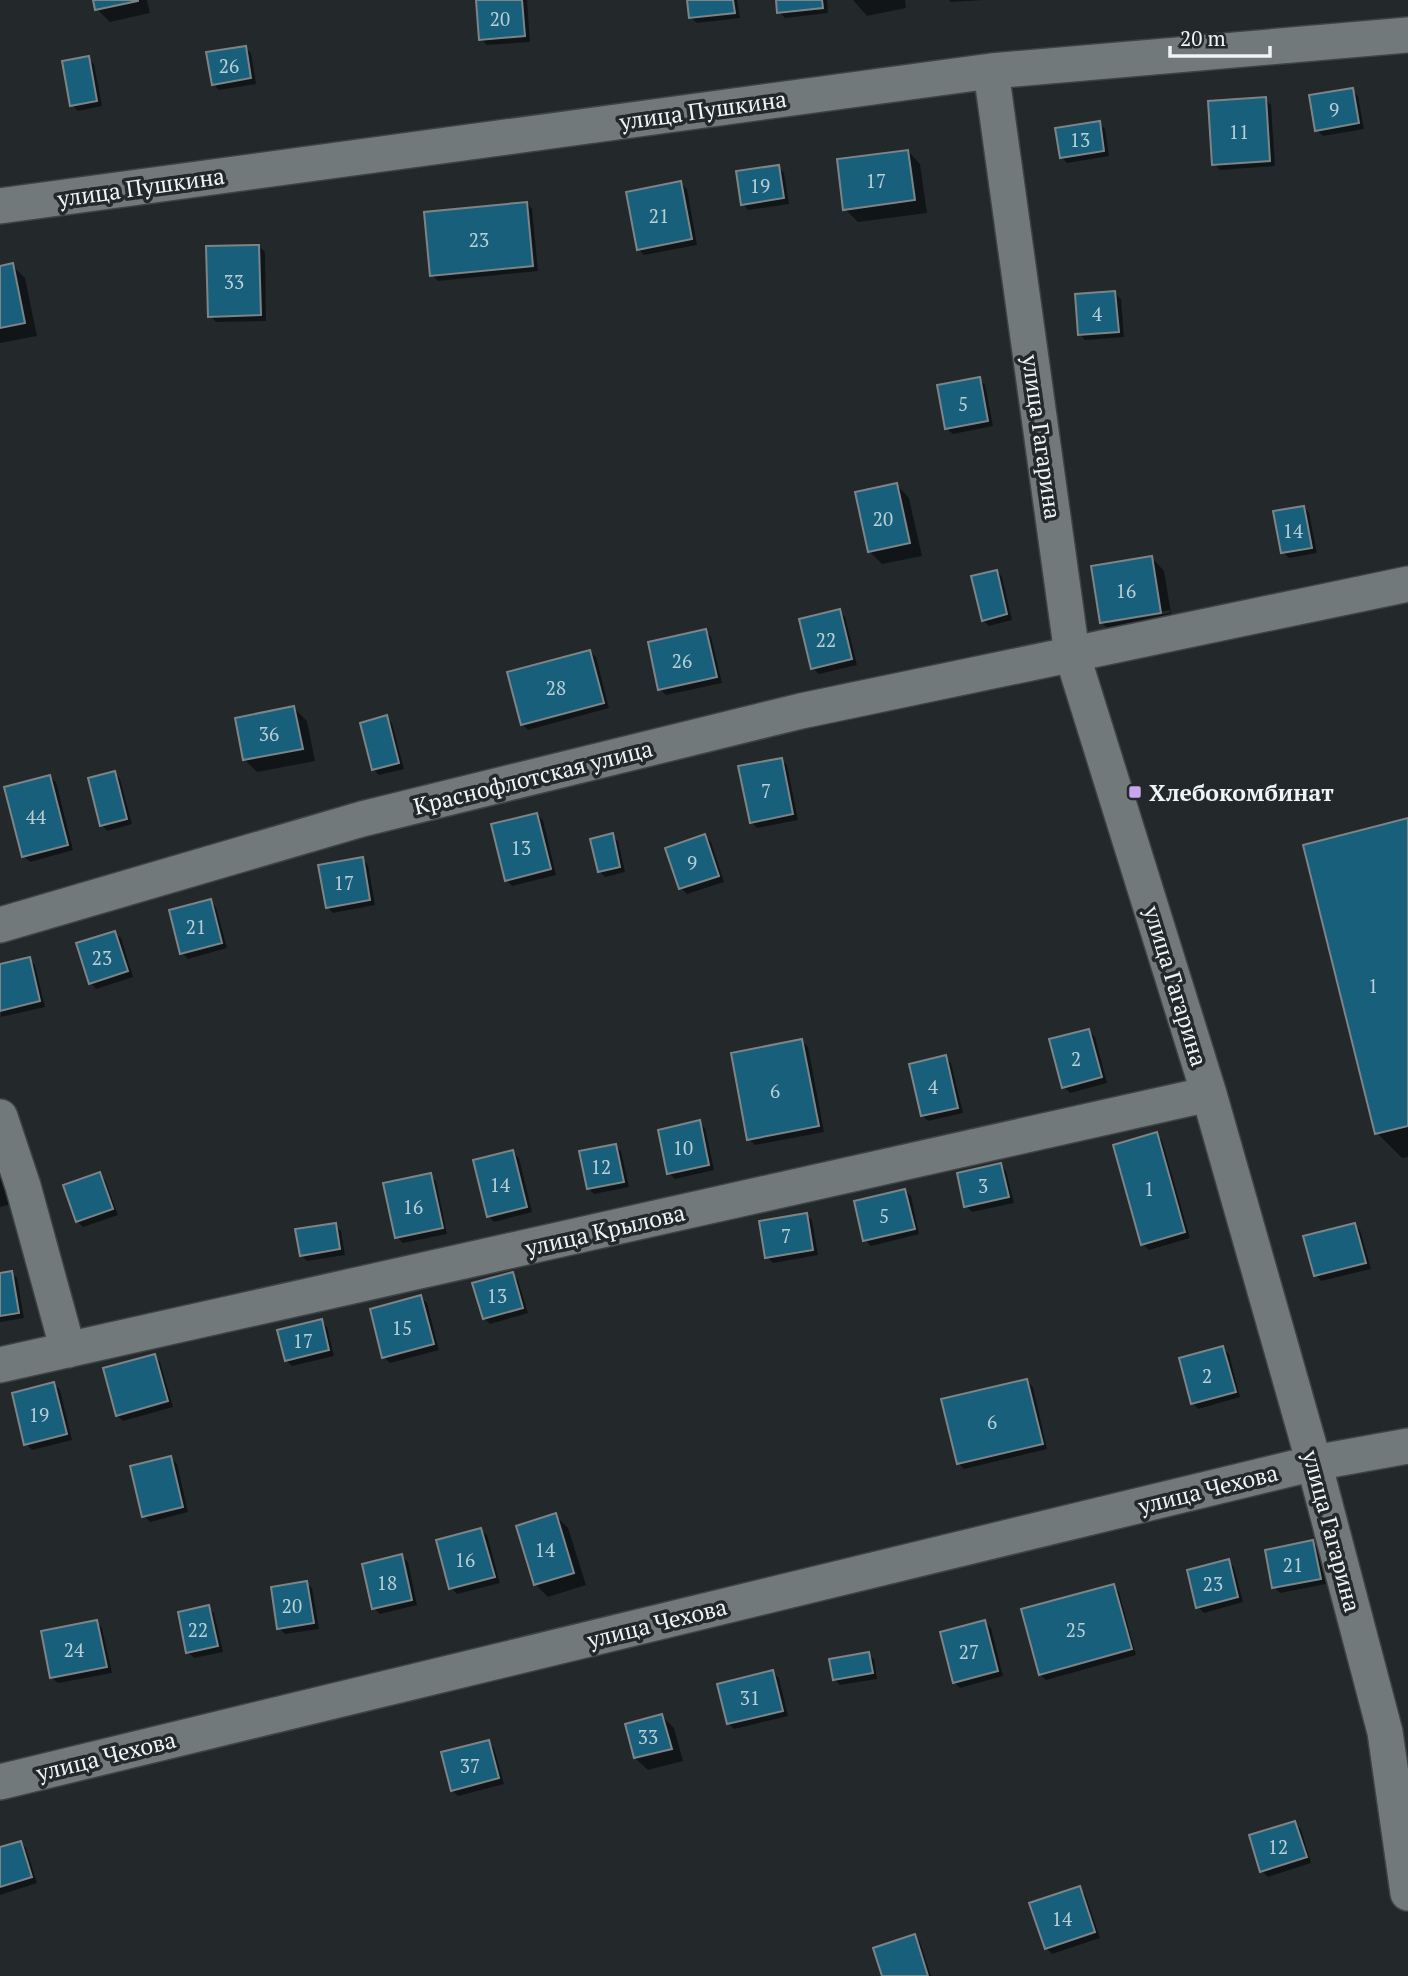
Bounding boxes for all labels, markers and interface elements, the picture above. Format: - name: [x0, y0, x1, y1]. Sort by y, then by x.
- house number: 20: [490, 6, 510, 31]
- scale bar: [1170, 14, 1270, 58]
- text: 20 m: [1180, 24, 1226, 52]
- house number: 26: [219, 53, 239, 78]
- street label: улица Пушкина: [616, 83, 789, 137]
- house number: 9: [1329, 97, 1339, 122]
- house number: 11: [1229, 119, 1249, 144]
- house number: 13: [1070, 127, 1090, 152]
- street label: улица Пушкина: [54, 160, 227, 214]
- house number: 17: [866, 168, 886, 193]
- house number: 19: [750, 173, 770, 198]
- house number: 21: [649, 203, 669, 228]
- house number: 23: [469, 227, 489, 252]
- house number: 33: [224, 269, 244, 294]
- house number: 4: [1092, 301, 1103, 326]
- street label: улица Гагарина: [1015, 352, 1069, 522]
- house number: 5: [958, 391, 968, 416]
- house number: 20: [873, 506, 893, 531]
- house number: 14: [1283, 518, 1304, 543]
- house number: 16: [1116, 578, 1136, 603]
- house number: 22: [816, 627, 836, 652]
- house number: 26: [672, 648, 692, 673]
- house number: 28: [546, 675, 566, 700]
- house number: 36: [259, 721, 279, 746]
- street label: Краснофлотская улица: [410, 732, 656, 822]
- place label: Хлебокомбинат: [1149, 777, 1334, 808]
- house number: 7: [761, 778, 771, 803]
- marker: Хлебокомбинат: [1127, 784, 1143, 800]
- house number: 44: [26, 804, 47, 829]
- house number: 13: [511, 835, 531, 860]
- house number: 9: [687, 850, 697, 875]
- house number: 17: [334, 870, 354, 895]
- street label: улица Гагарина: [1137, 901, 1215, 1070]
- house number: 21: [186, 914, 206, 939]
- house number: 23: [92, 945, 112, 970]
- house number: 1: [1368, 973, 1378, 998]
- house number: 2: [1071, 1046, 1081, 1071]
- house number: 4: [928, 1074, 939, 1099]
- house number: 6: [770, 1078, 780, 1103]
- house number: 10: [673, 1135, 693, 1160]
- house number: 12: [591, 1154, 611, 1179]
- house number: 14: [490, 1172, 511, 1197]
- house number: 3: [978, 1173, 988, 1198]
- house number: 1: [1144, 1176, 1154, 1201]
- house number: 16: [403, 1194, 423, 1219]
- street label: улица Крылова: [521, 1196, 688, 1264]
- house number: 5: [879, 1203, 889, 1228]
- house number: 7: [781, 1223, 791, 1248]
- house number: 13: [487, 1283, 507, 1308]
- house number: 15: [392, 1315, 412, 1340]
- house number: 17: [293, 1328, 313, 1353]
- house number: 2: [1202, 1363, 1212, 1388]
- house number: 19: [29, 1402, 49, 1427]
- house number: 6: [987, 1409, 997, 1434]
- street label: улица Гагарина: [1295, 1446, 1369, 1616]
- street label: улица Чехова: [1134, 1457, 1281, 1522]
- house number: 14: [535, 1537, 556, 1562]
- house number: 16: [455, 1547, 475, 1572]
- house number: 21: [1283, 1552, 1303, 1577]
- house number: 18: [377, 1570, 397, 1595]
- house number: 23: [1203, 1571, 1223, 1596]
- street label: улица Чехова: [583, 1591, 730, 1656]
- house number: 20: [282, 1593, 302, 1618]
- house number: 22: [188, 1617, 208, 1642]
- house number: 25: [1066, 1617, 1086, 1642]
- house number: 24: [64, 1637, 85, 1662]
- house number: 27: [959, 1639, 979, 1664]
- house number: 31: [740, 1685, 760, 1710]
- street label: улица Чехова: [32, 1724, 179, 1789]
- house number: 33: [638, 1724, 658, 1749]
- house number: 37: [460, 1753, 480, 1778]
- house number: 12: [1268, 1834, 1288, 1859]
- house number: 14: [1052, 1906, 1073, 1931]

